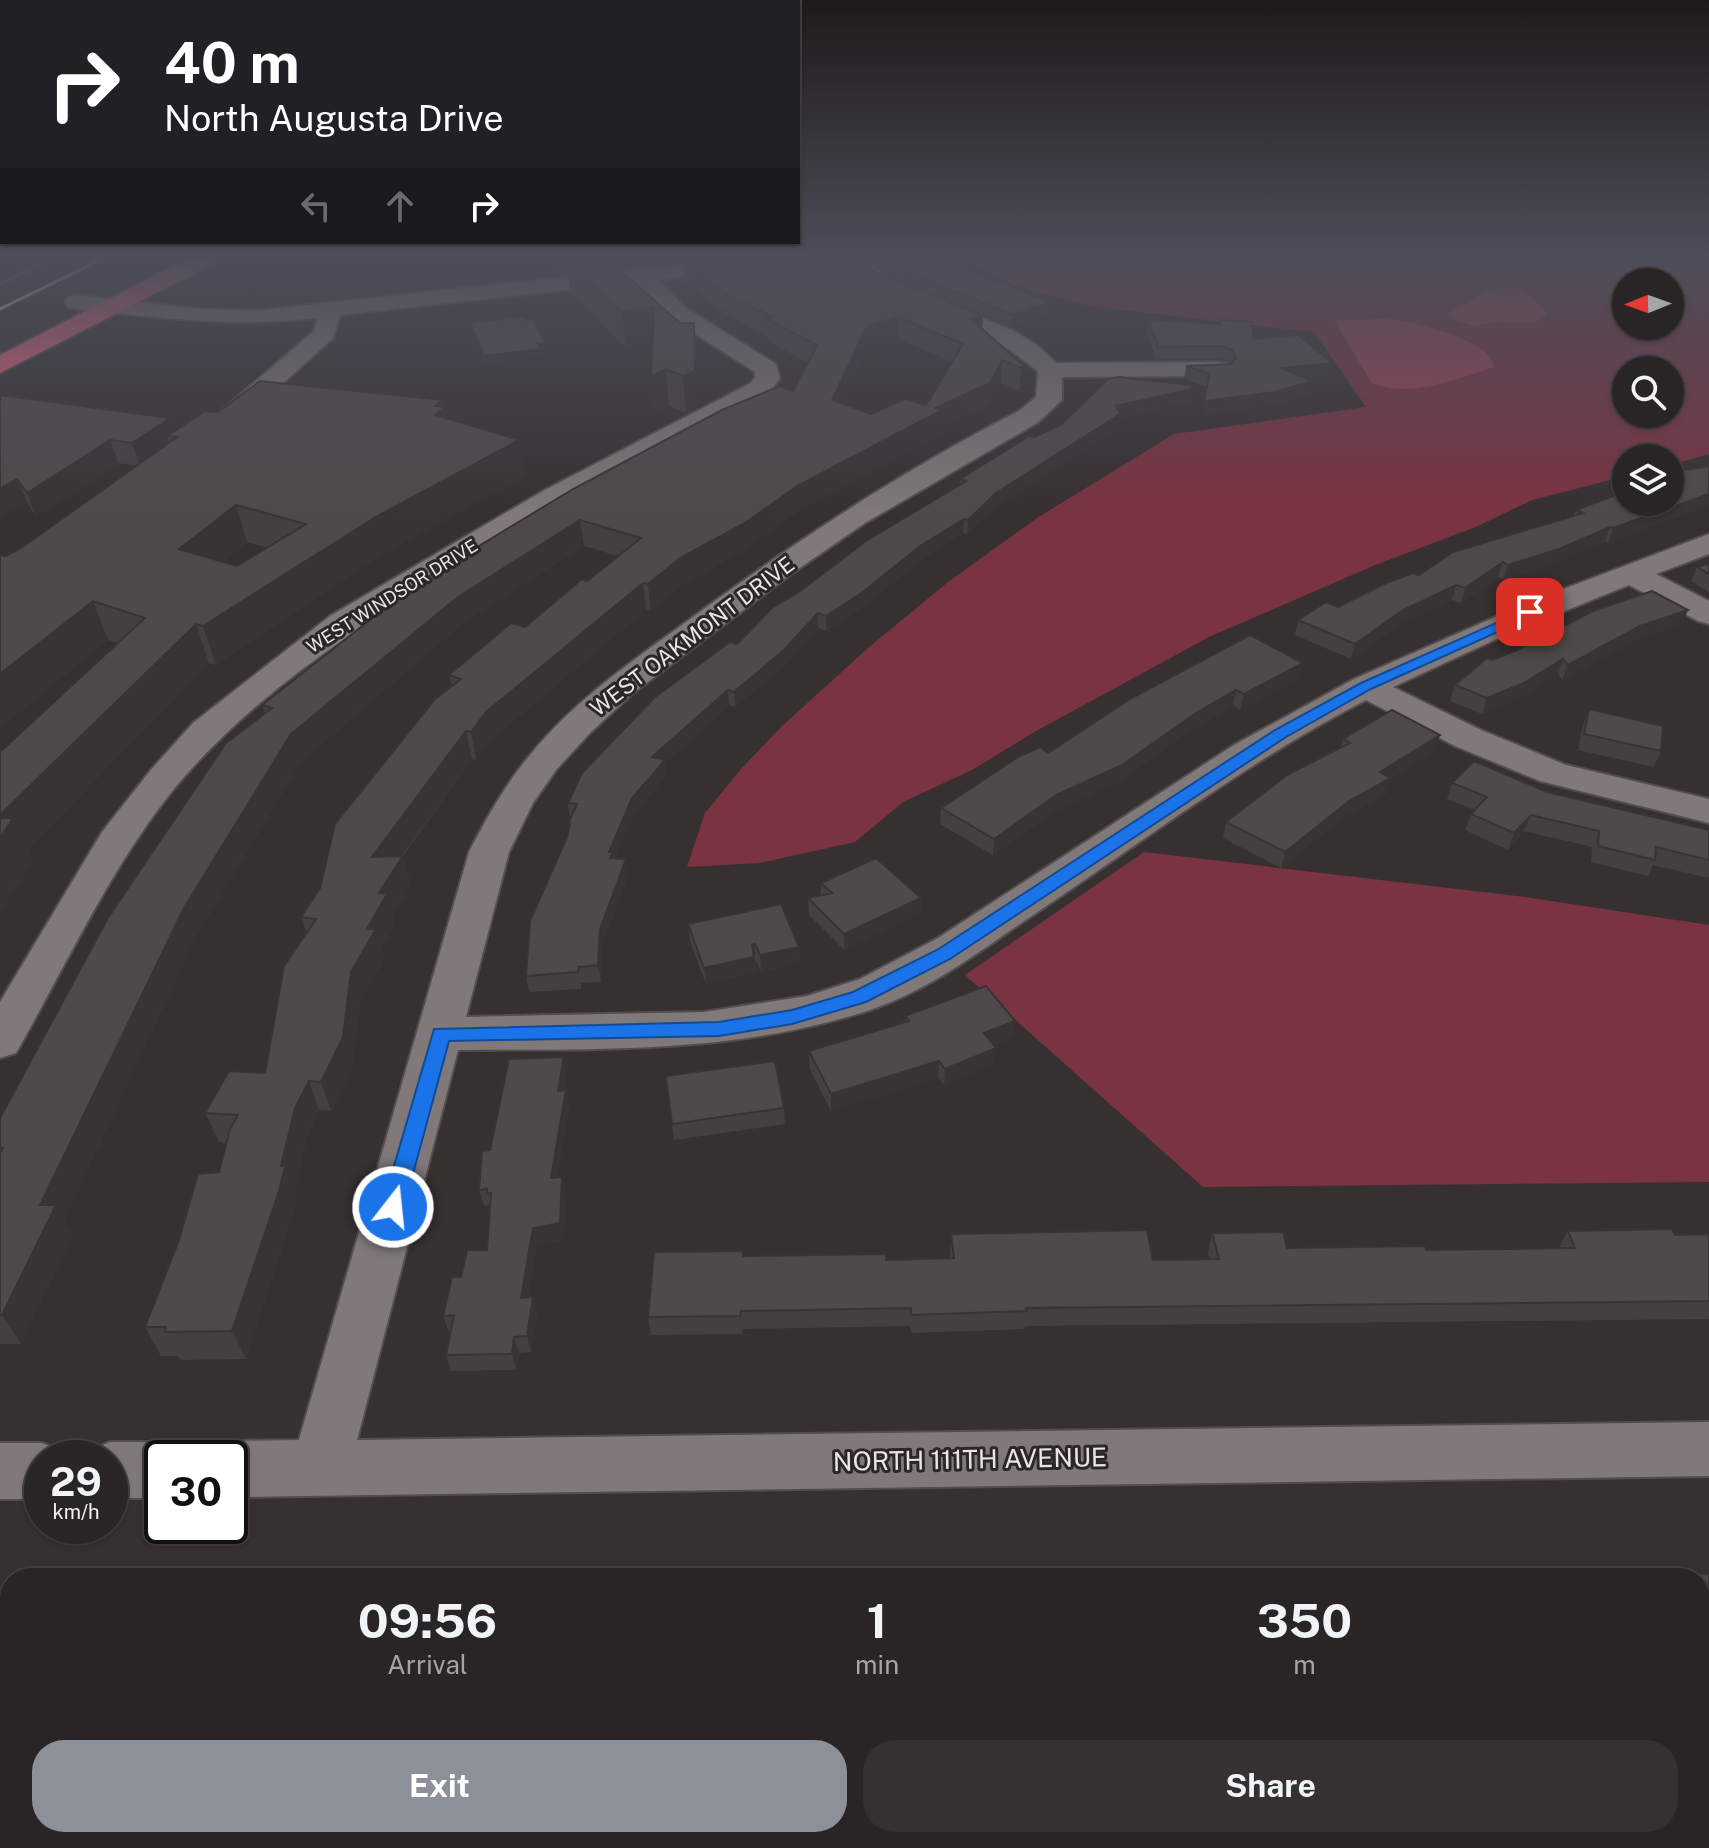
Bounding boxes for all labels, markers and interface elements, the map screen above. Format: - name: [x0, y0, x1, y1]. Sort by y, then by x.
- text: 40 m: [164, 30, 300, 96]
- icon: right: [32, 32, 136, 136]
- text: North Augusta Drive: [164, 97, 504, 139]
- icon: left: [294, 184, 338, 228]
- icon: ahead: [378, 184, 422, 228]
- icon: right: [462, 184, 506, 228]
- north arrow: [1612, 268, 1684, 340]
- map controls: [1612, 268, 1684, 516]
- button: search: [1612, 356, 1684, 428]
- button: layers: [1612, 444, 1684, 516]
- street label: WEST WINDSOR DRIVE: [303, 535, 481, 657]
- street label: WEST OAKMONT DRIVE: [585, 551, 799, 721]
- pin: [1496, 578, 1564, 646]
- icon: arrive: [1508, 590, 1552, 634]
- position arrow: [351, 1165, 435, 1249]
- speed limit sign: 30: [144, 1440, 248, 1544]
- street label: NORTH 111TH AVENUE: [833, 1441, 1107, 1477]
- text: 29: [50, 1458, 102, 1505]
- text: km/h: [52, 1500, 100, 1524]
- text: 09:56: [358, 1592, 497, 1649]
- text: 1: [867, 1592, 887, 1649]
- text: 350: [1257, 1592, 1352, 1649]
- text: Arrival: [387, 1649, 468, 1680]
- text: min: [855, 1649, 899, 1680]
- text: m: [1293, 1649, 1316, 1680]
- button: Exit: [32, 1740, 847, 1832]
- button: Share: [863, 1740, 1678, 1832]

